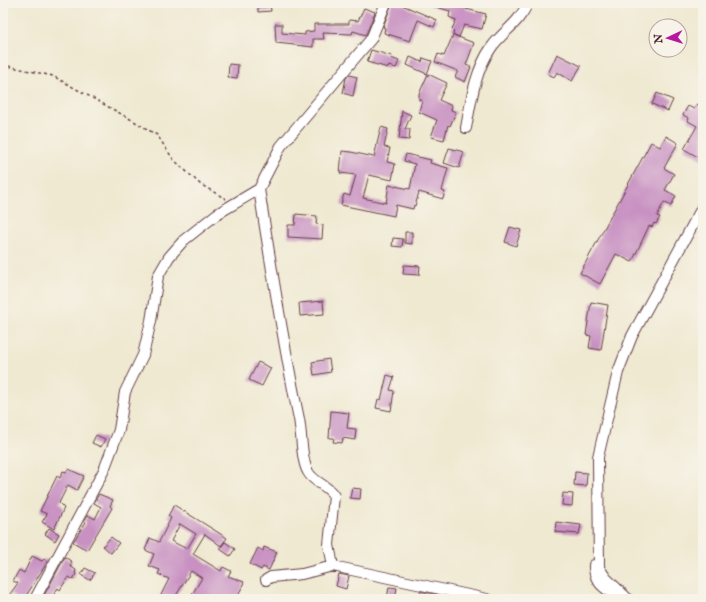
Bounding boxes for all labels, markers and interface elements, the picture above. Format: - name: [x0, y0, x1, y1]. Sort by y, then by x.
- north arrow: [648, 18, 688, 58]
- text: N: [652, 33, 666, 45]

